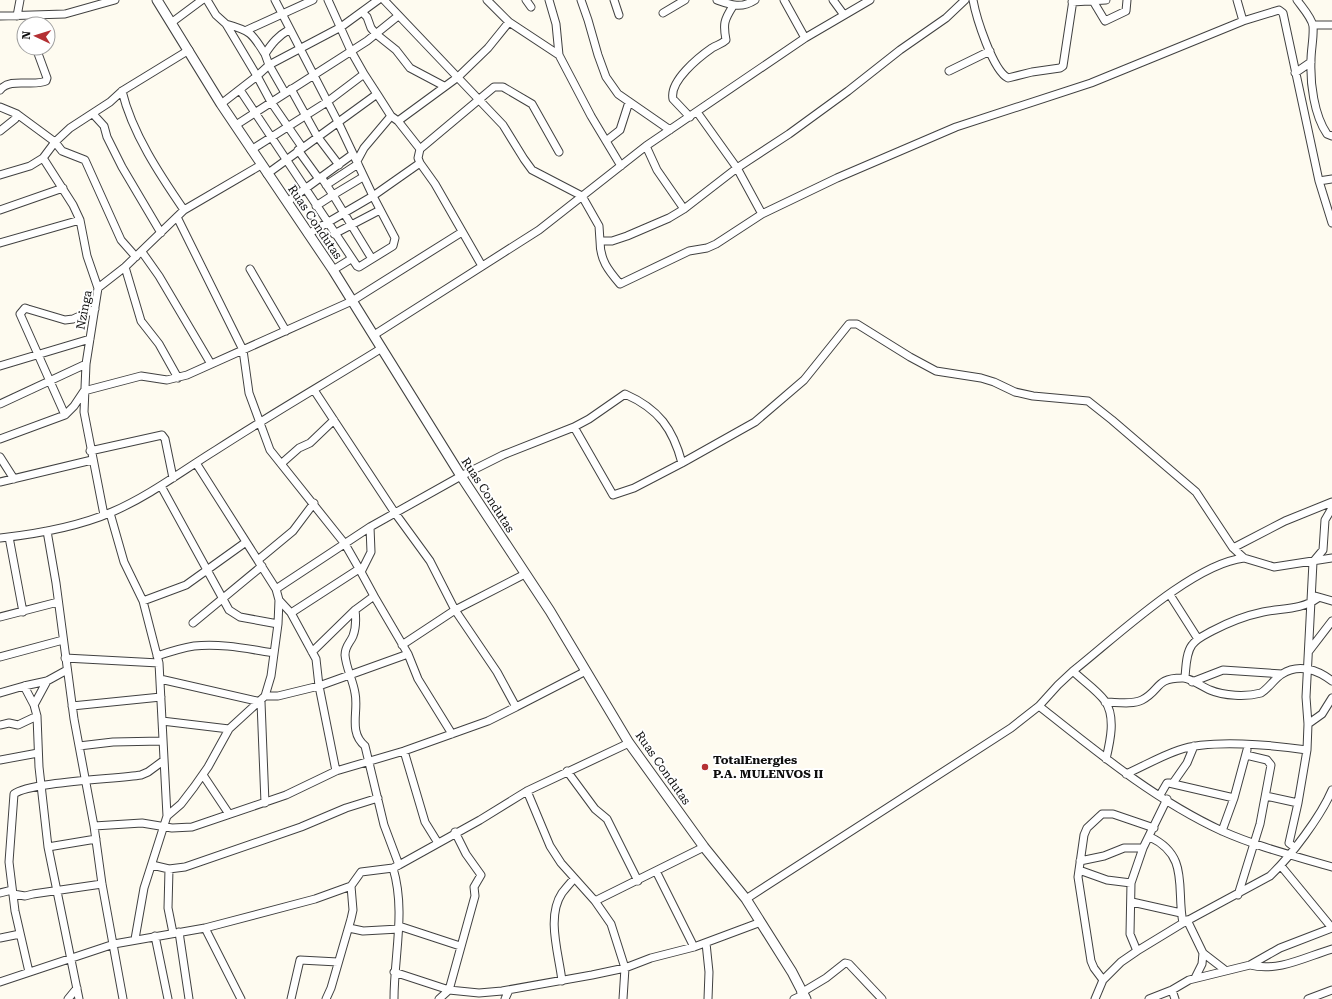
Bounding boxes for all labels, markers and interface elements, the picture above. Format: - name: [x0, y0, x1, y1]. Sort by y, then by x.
- north arrow: [16, 16, 56, 56]
- text: N: [20, 30, 33, 40]
- street label: Ruas Condutas: [285, 182, 345, 262]
- street label: Nzinga: [73, 289, 95, 331]
- street label: Ruas Condutas: [459, 455, 518, 535]
- street label: Ruas Condutas: [632, 729, 694, 808]
- place label: TotalEnergies P.A. MULENVOS II: [713, 753, 824, 781]
- marker: TotalEnergies P.A. MULENVOS II: [700, 762, 710, 772]

